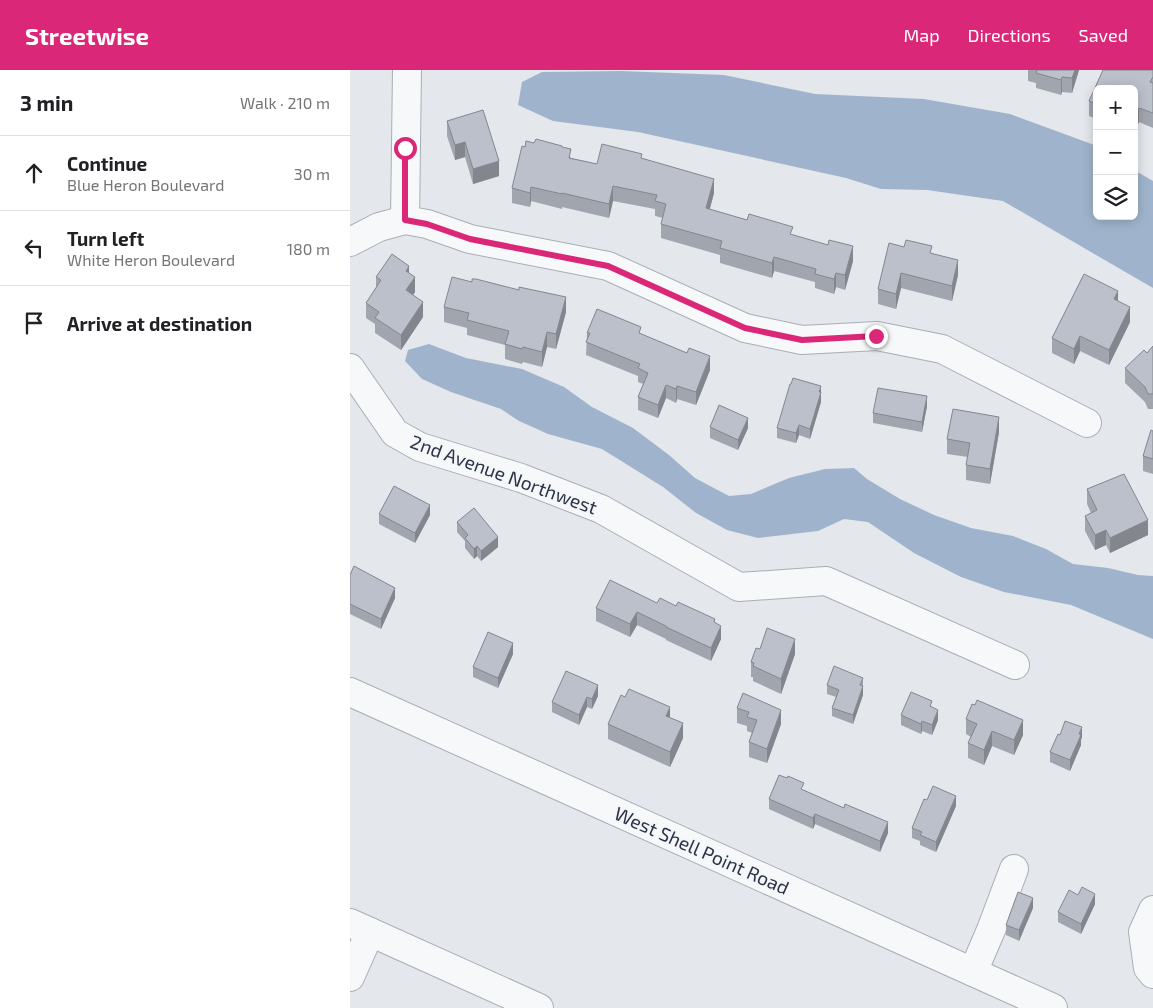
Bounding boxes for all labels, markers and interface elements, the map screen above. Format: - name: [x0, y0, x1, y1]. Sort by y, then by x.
- text: Streetwise: [25, 21, 149, 50]
- text: Map: [903, 24, 940, 46]
- text: Directions: [968, 24, 1051, 46]
- text: Saved: [1079, 24, 1128, 46]
- map controls: [1093, 85, 1138, 220]
- button: +: [1093, 85, 1138, 130]
- text: 3 min: [20, 90, 73, 115]
- text: Walk · 210 m: [240, 93, 330, 112]
- button: −: [1093, 130, 1138, 175]
- route start: [394, 137, 417, 160]
- text: Continue: [67, 152, 147, 175]
- icon: ahead: [20, 159, 48, 187]
- text: 30 m: [294, 164, 330, 183]
- text: Blue Heron Boulevard: [67, 175, 224, 194]
- button: layers: [1093, 175, 1138, 220]
- text: Turn left: [67, 227, 144, 250]
- icon: left: [20, 234, 48, 262]
- text: 180 m: [287, 239, 330, 258]
- text: White Heron Boulevard: [67, 250, 235, 269]
- icon: arrive: [20, 309, 48, 337]
- text: Arrive at destination: [67, 312, 252, 335]
- route end: [865, 325, 888, 348]
- street label: 2nd Avenue Northwest: [407, 429, 601, 519]
- street label: West Shell Point Road: [611, 801, 793, 899]

